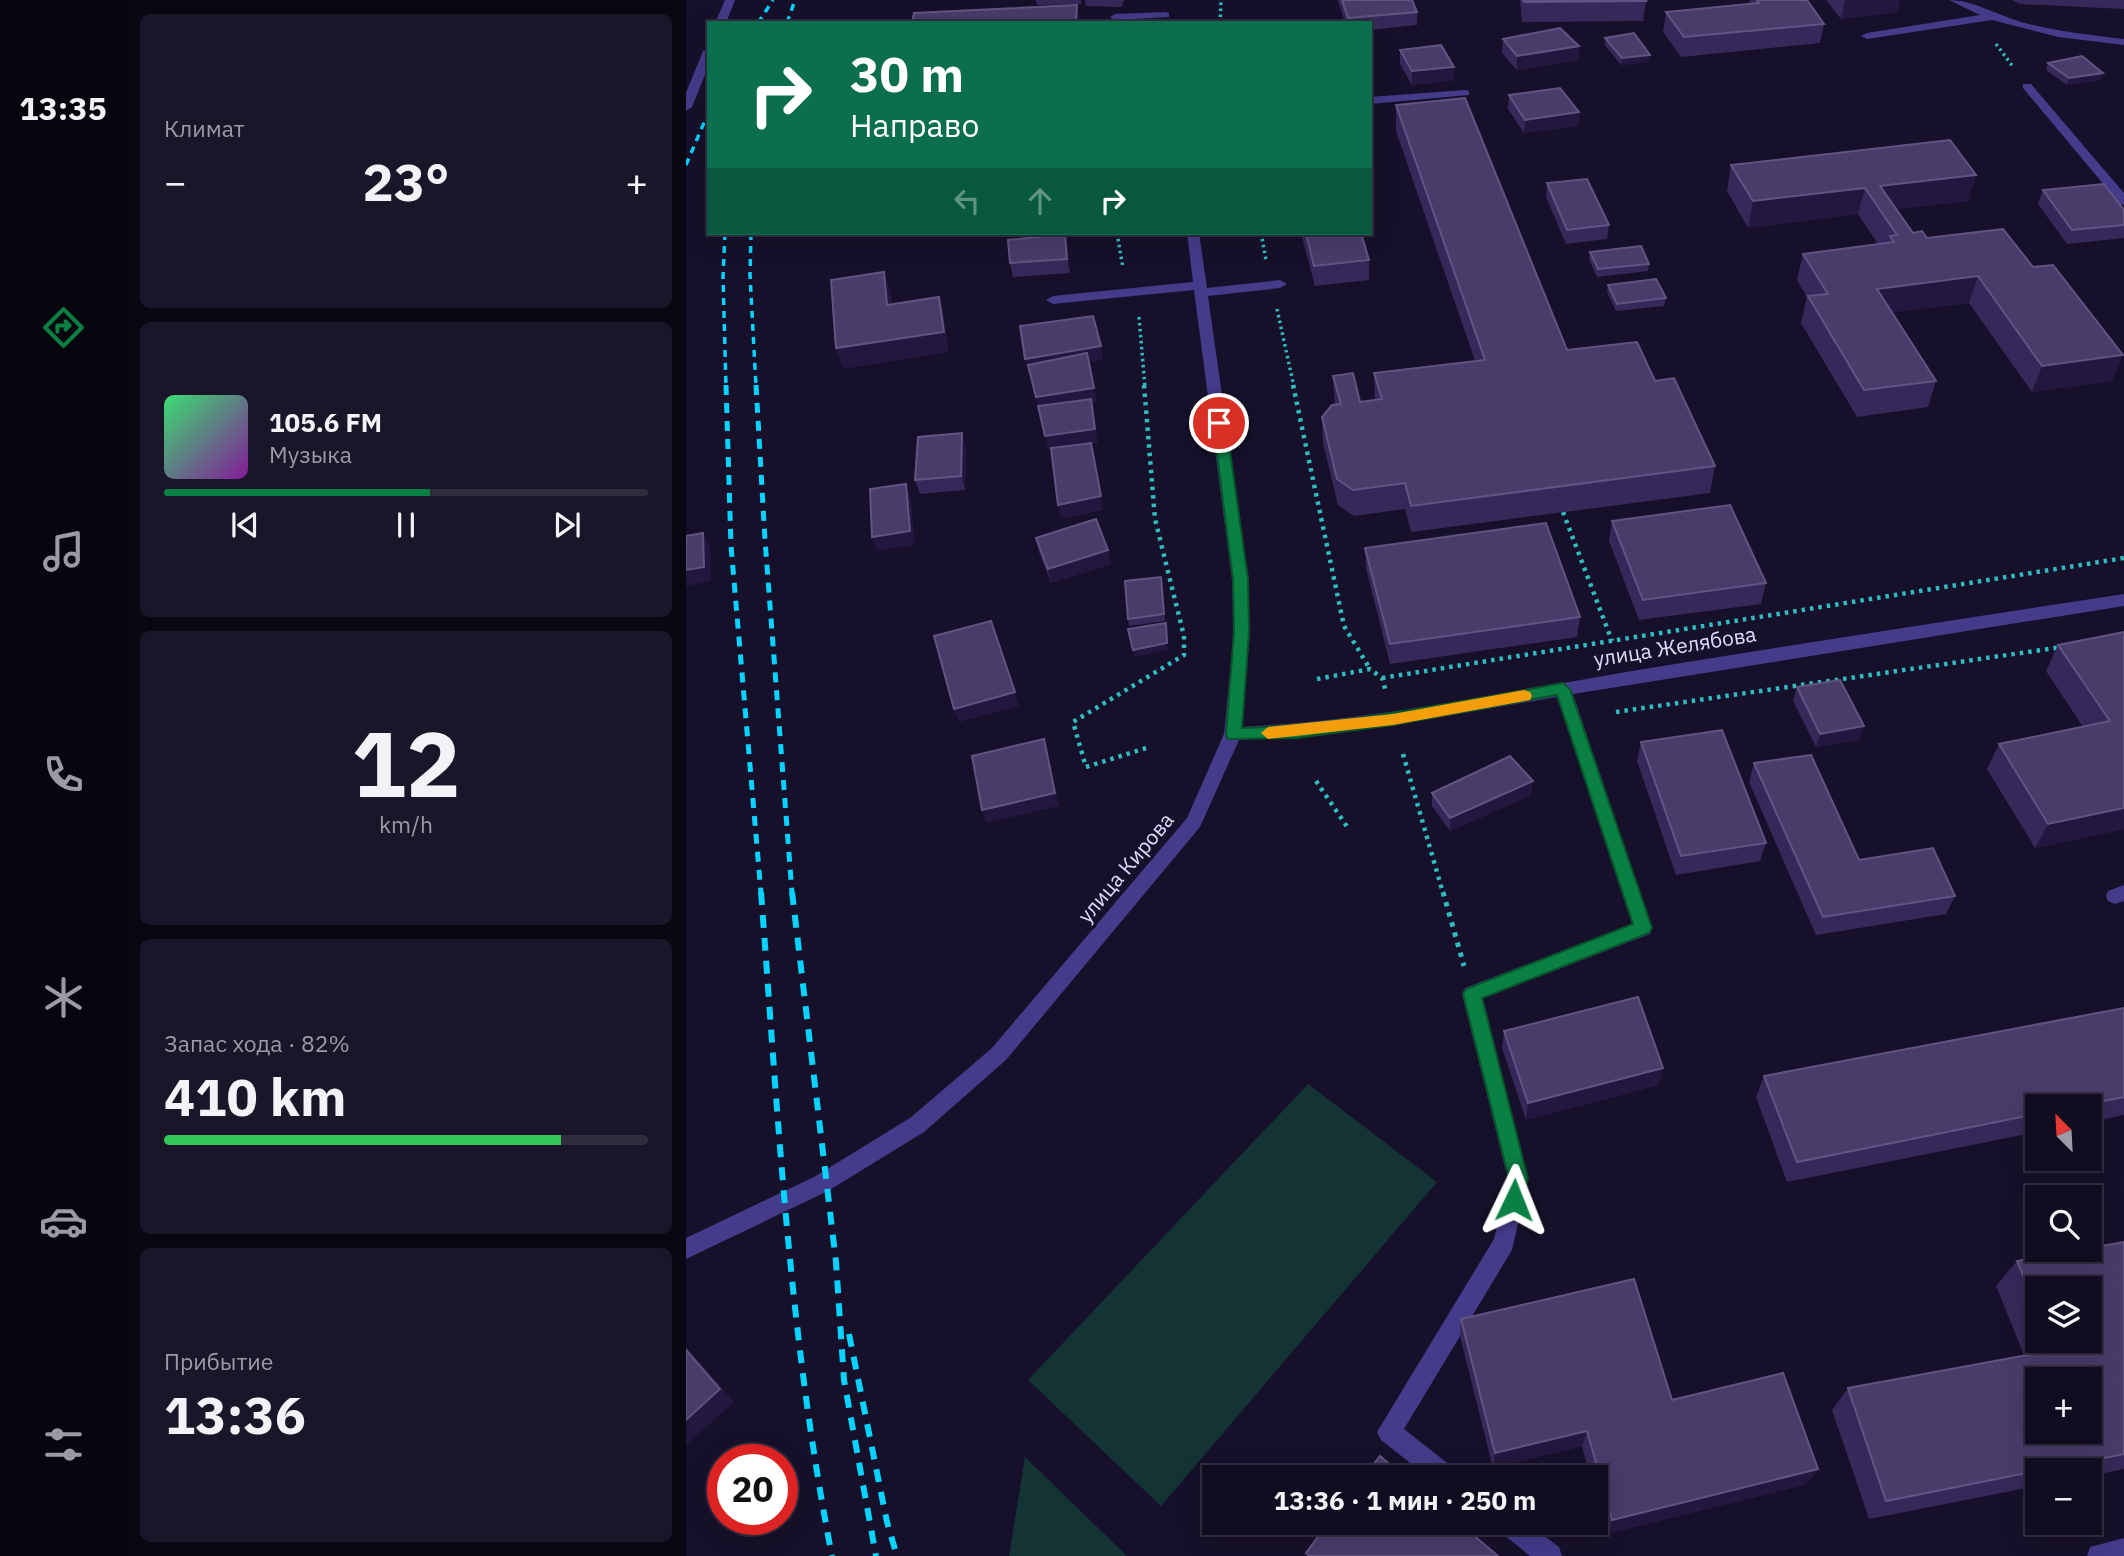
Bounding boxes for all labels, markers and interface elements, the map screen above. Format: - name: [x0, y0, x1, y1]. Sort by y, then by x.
- text: 30 m: [850, 42, 964, 105]
- icon: right: [735, 49, 826, 140]
- text: 13:35: [19, 87, 107, 129]
- text: Направо: [850, 104, 979, 146]
- text: Климат: [164, 113, 245, 143]
- text: 23°: [363, 148, 449, 215]
- text: −: [164, 157, 187, 206]
- text: +: [625, 157, 648, 206]
- icon: left: [948, 182, 986, 220]
- icon: ahead: [1021, 182, 1059, 220]
- icon: right: [1094, 182, 1132, 220]
- icon: directions: [39, 303, 88, 352]
- pin: [1189, 393, 1249, 453]
- icon: arrive: [1200, 404, 1238, 442]
- text: 105.6 FM: [269, 405, 382, 439]
- text: Музыка: [269, 439, 352, 469]
- icon: previous: [226, 506, 264, 544]
- icon: pause: [387, 506, 425, 544]
- icon: next: [548, 506, 586, 544]
- icon: music: [39, 527, 88, 576]
- street label: улица Желябова: [1592, 619, 1758, 673]
- text: 12: [351, 704, 461, 822]
- icon: phone: [39, 750, 88, 799]
- street label: улица Кирова: [1071, 806, 1180, 928]
- text: km/h: [379, 809, 433, 839]
- icon: climate: [39, 973, 88, 1022]
- text: Запас хода · 82%: [164, 1028, 350, 1058]
- text: 410 km: [164, 1063, 346, 1130]
- north arrow: [2025, 1094, 2102, 1171]
- map controls: [2025, 1094, 2102, 1535]
- position arrow: [1477, 1163, 1551, 1237]
- button: search: [2025, 1185, 2102, 1262]
- icon: car: [39, 1197, 88, 1246]
- button: layers: [2025, 1276, 2102, 1353]
- text: Прибытие: [164, 1346, 273, 1376]
- button: +: [2025, 1367, 2102, 1444]
- text: 13:36: [164, 1381, 306, 1448]
- icon: filters: [39, 1420, 88, 1469]
- speed limit sign: 20: [707, 1444, 798, 1535]
- button: −: [2025, 1458, 2102, 1535]
- text: 13:36 · 1 мин · 250 m: [1274, 1483, 1536, 1517]

